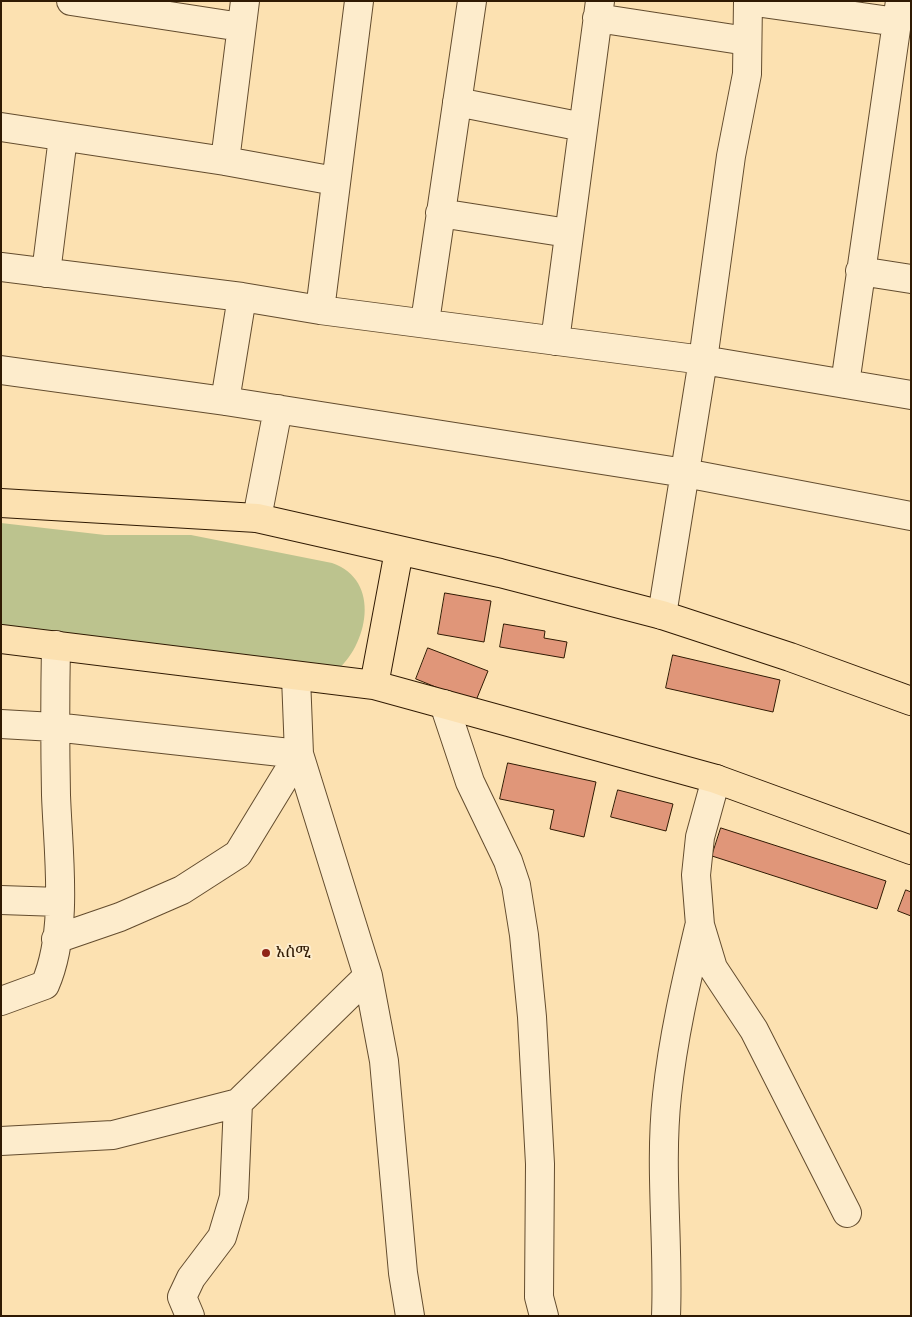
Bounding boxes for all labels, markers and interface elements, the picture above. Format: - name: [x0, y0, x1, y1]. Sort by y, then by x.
- place label: አስሚ: [276, 943, 311, 963]
- marker: አስሚ: [260, 947, 272, 959]

